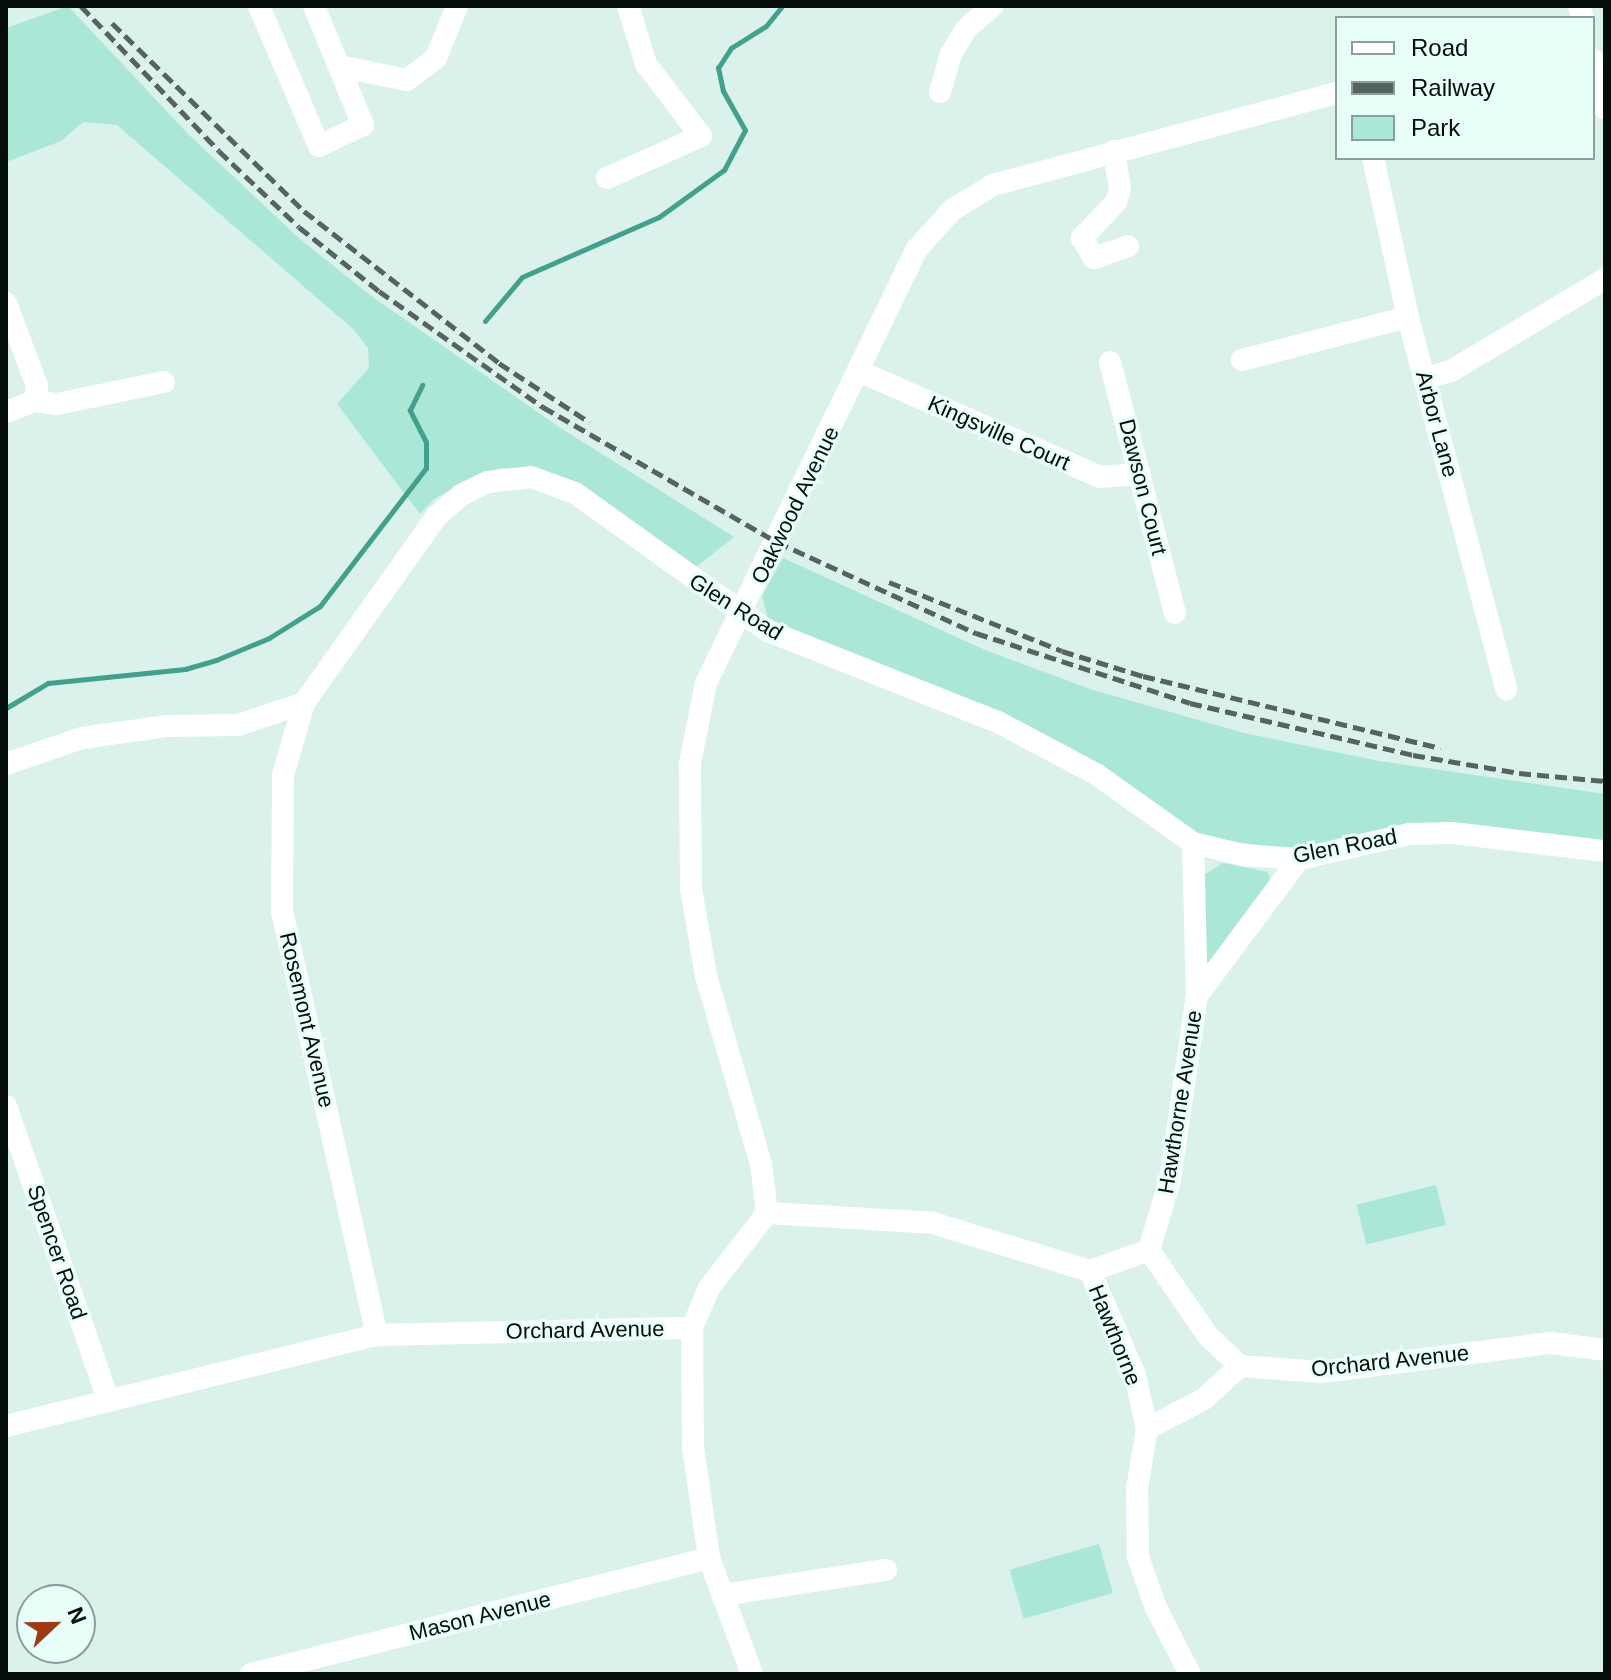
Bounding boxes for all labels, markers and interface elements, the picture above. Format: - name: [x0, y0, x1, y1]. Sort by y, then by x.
- legend: [1335, 16, 1595, 160]
- text: Road: [1411, 34, 1468, 61]
- text: Railway: [1411, 74, 1495, 101]
- text: Park: [1411, 114, 1460, 141]
- street label: Arbor Lane: [1410, 368, 1464, 480]
- street label: Kingsville Court: [924, 390, 1074, 476]
- street label: Dawson Court: [1113, 416, 1173, 558]
- street label: Oakwood Avenue: [745, 421, 845, 589]
- street label: Glen Road: [684, 568, 788, 646]
- street label: Glen Road: [1291, 823, 1399, 869]
- street label: Rosemont Avenue: [274, 929, 340, 1111]
- street label: Hawthorne Avenue: [1152, 1008, 1208, 1196]
- street label: Spencer Road: [22, 1181, 92, 1323]
- street label: Hawthorne: [1083, 1281, 1147, 1389]
- street label: Orchard Avenue: [505, 1315, 665, 1345]
- street label: Orchard Avenue: [1309, 1340, 1471, 1382]
- north arrow: [16, 1584, 96, 1664]
- street label: Mason Avenue: [406, 1585, 554, 1647]
- text: N: [62, 1604, 91, 1628]

